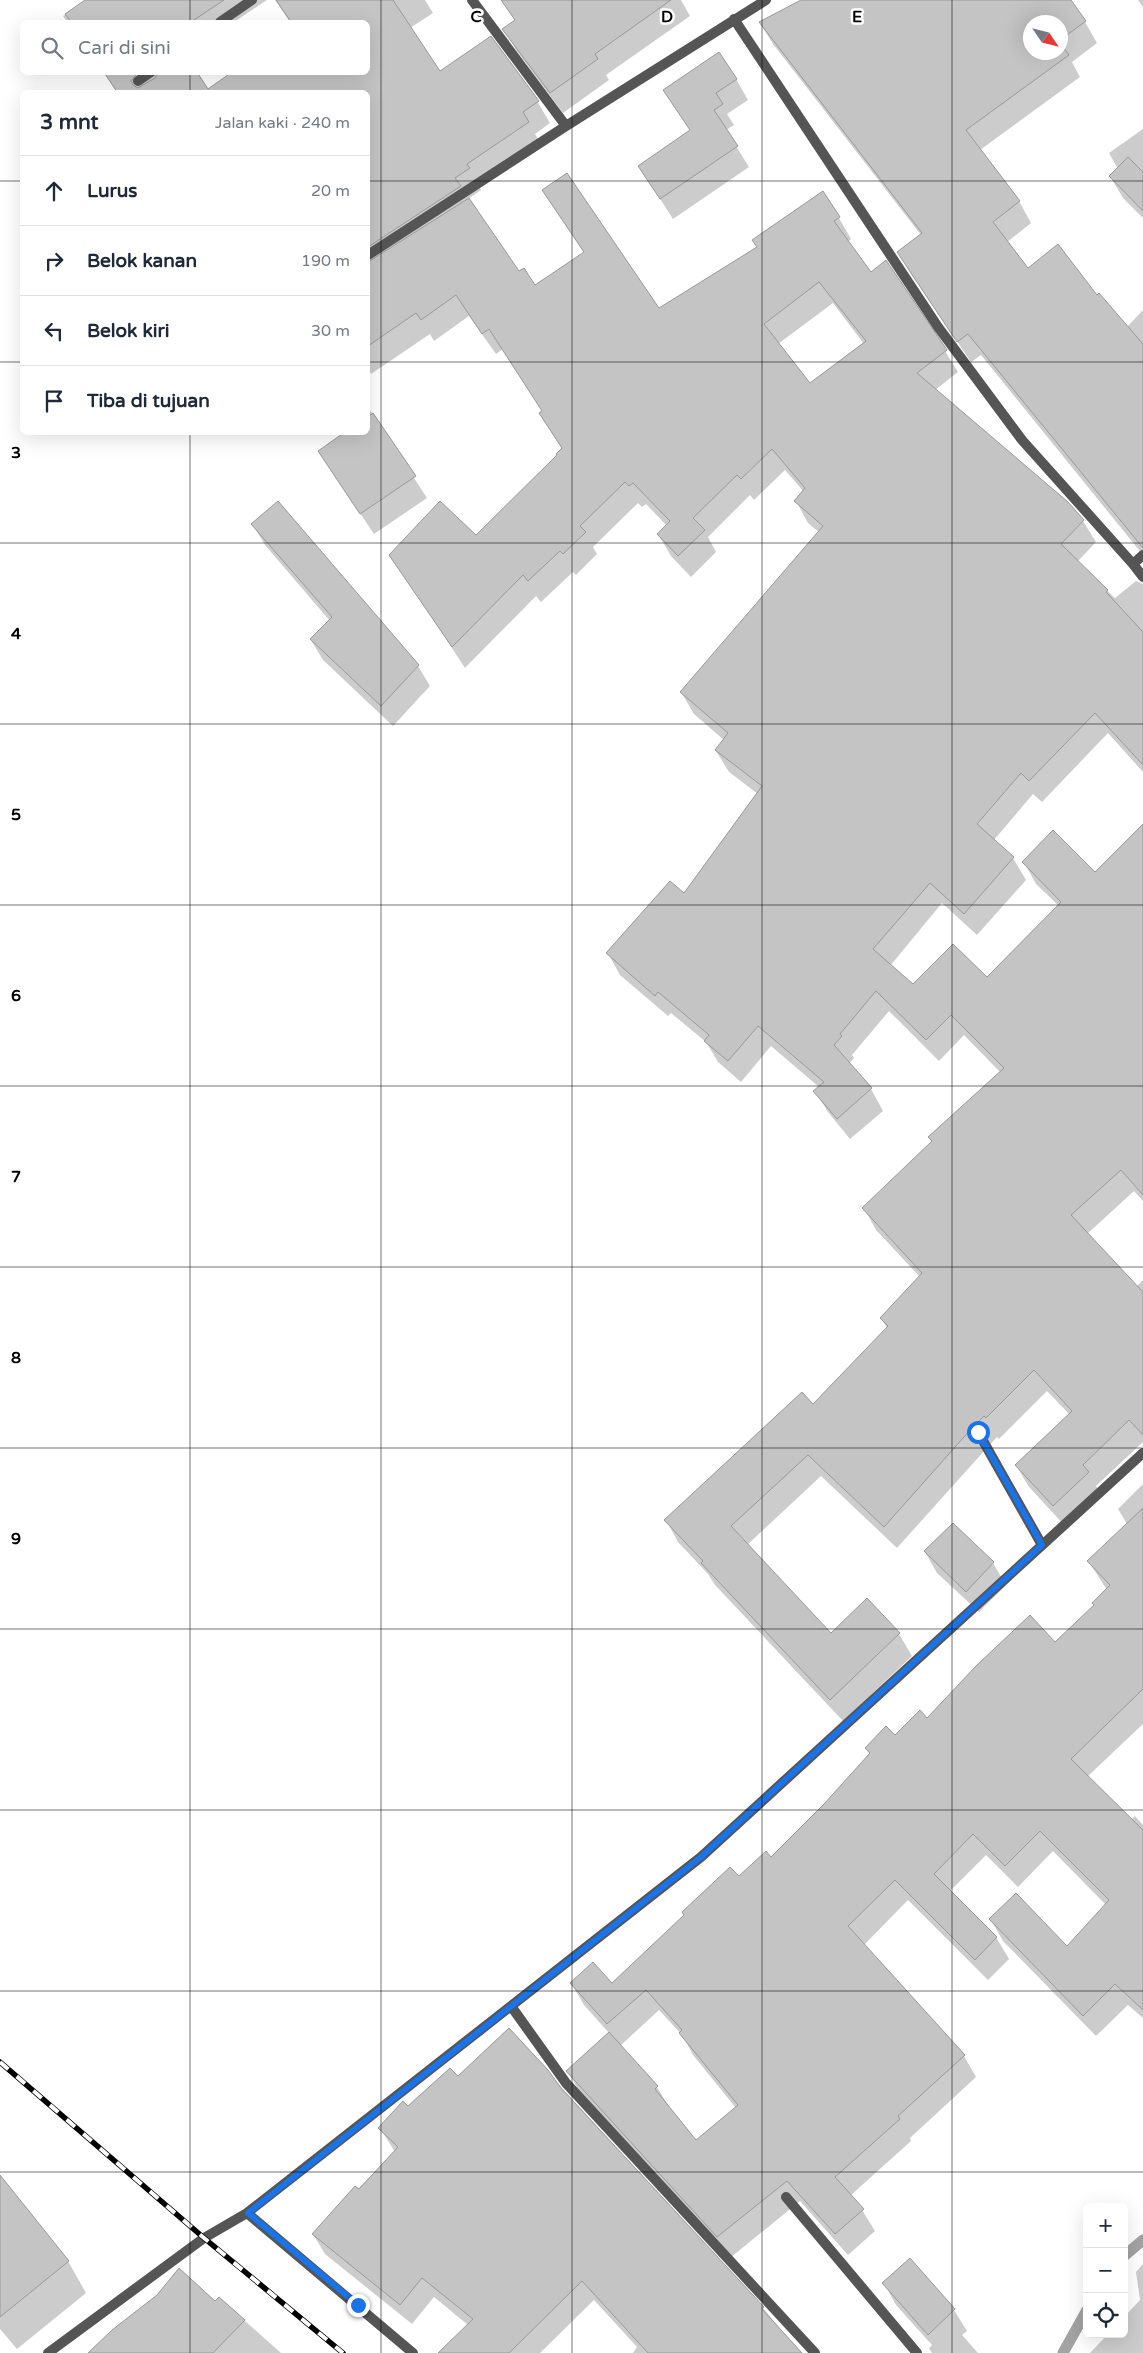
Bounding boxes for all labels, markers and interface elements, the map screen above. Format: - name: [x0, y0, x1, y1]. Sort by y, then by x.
- text: C: [470, 7, 482, 27]
- text: D: [661, 7, 673, 27]
- text: E: [852, 7, 862, 27]
- north arrow: [1023, 15, 1068, 60]
- search box: [20, 20, 370, 75]
- icon: search: [38, 34, 66, 62]
- text: Cari di sini: [78, 37, 171, 59]
- text: 3 mnt: [40, 110, 99, 135]
- text: Jalan kaki · 240 m: [215, 113, 350, 133]
- icon: ahead: [40, 177, 68, 205]
- text: Lurus: [87, 180, 137, 202]
- text: 20 m: [311, 181, 350, 201]
- icon: right: [40, 247, 68, 275]
- text: Belok kanan: [87, 250, 197, 272]
- text: 190 m: [301, 251, 350, 271]
- icon: left: [40, 317, 68, 345]
- text: Belok kiri: [87, 320, 170, 342]
- text: 30 m: [311, 321, 350, 341]
- icon: arrive: [40, 387, 68, 415]
- text: Tiba di tujuan: [87, 390, 210, 412]
- text: 3: [11, 443, 21, 463]
- text: 4: [11, 624, 21, 644]
- text: 5: [11, 805, 21, 825]
- text: 6: [11, 986, 21, 1006]
- text: 7: [11, 1167, 21, 1187]
- text: 8: [11, 1348, 21, 1368]
- route start: [967, 1421, 990, 1444]
- text: 9: [11, 1529, 21, 1549]
- map controls: [1083, 2203, 1128, 2338]
- button: +: [1083, 2203, 1128, 2248]
- button: −: [1083, 2248, 1128, 2293]
- button: locate: [1083, 2293, 1128, 2338]
- route end: [347, 2294, 370, 2317]

